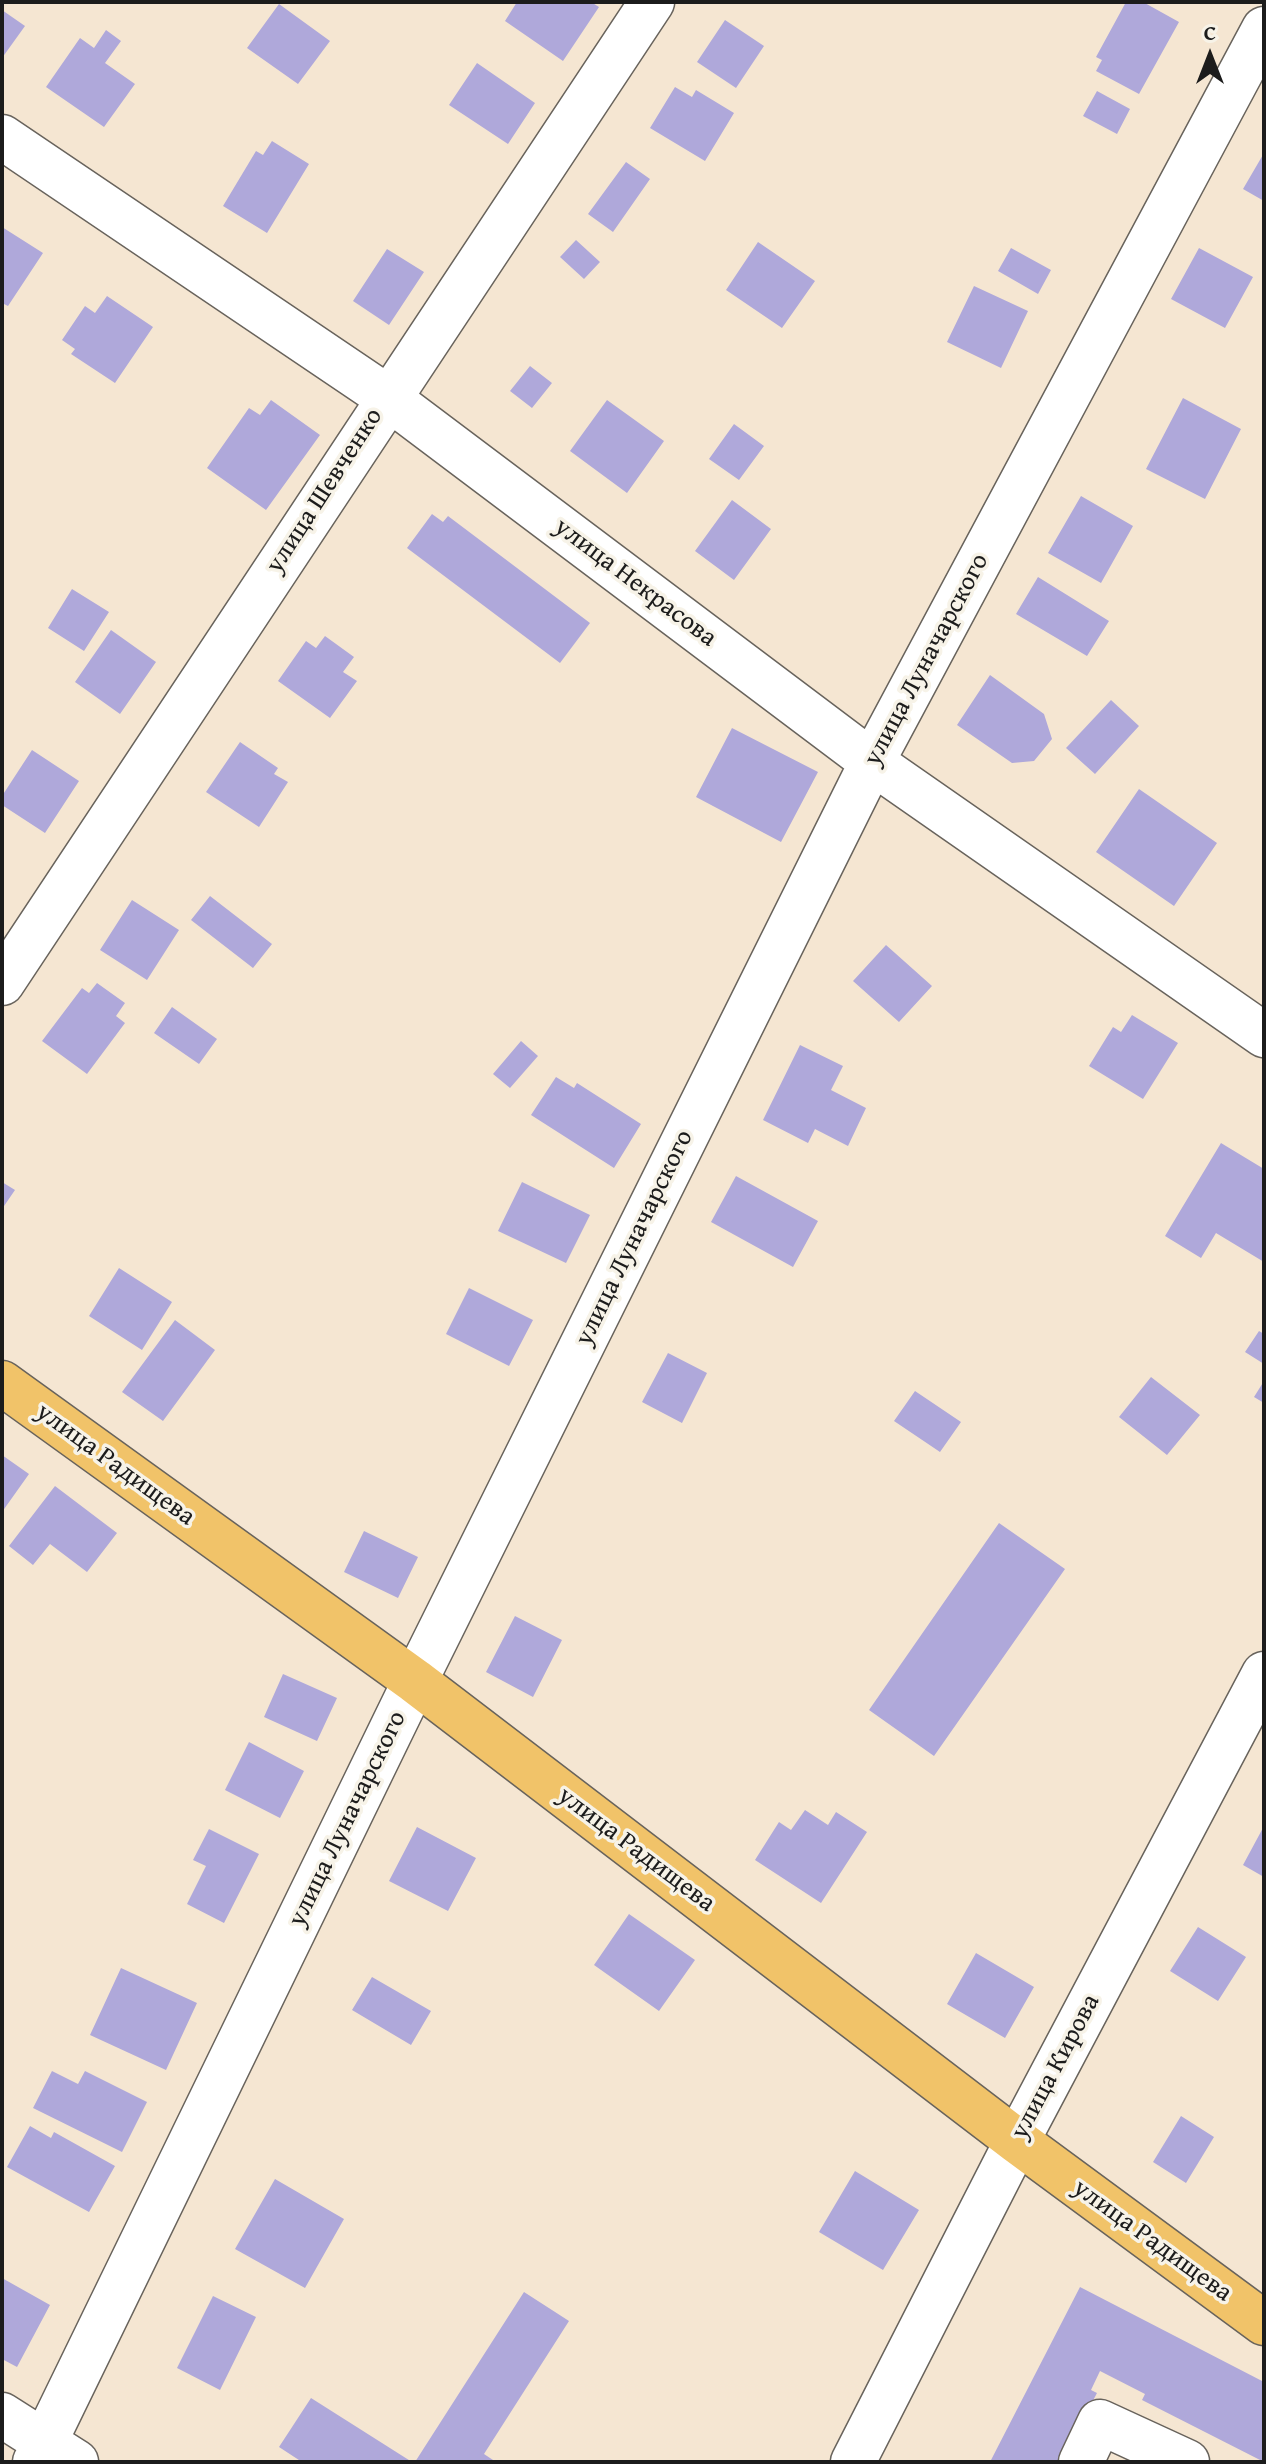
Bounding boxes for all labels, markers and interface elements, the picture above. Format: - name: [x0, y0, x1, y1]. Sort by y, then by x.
- north arrow: [1170, 16, 1250, 96]
- text: С: [1204, 16, 1216, 48]
- street label: улица Шевченко: [260, 403, 390, 579]
- street label: улица Некрасова: [548, 512, 722, 654]
- street label: улица Луначарского: [858, 548, 996, 772]
- street label: улица Луначарского: [569, 1125, 701, 1351]
- street label: улица Радищева: [29, 1397, 201, 1533]
- street label: улица Луначарского: [282, 1706, 414, 1932]
- street label: улица Радищева: [551, 1781, 721, 1919]
- street label: улица Кирова: [1005, 1989, 1107, 2145]
- street label: улица Радищева: [1066, 2173, 1238, 2309]

